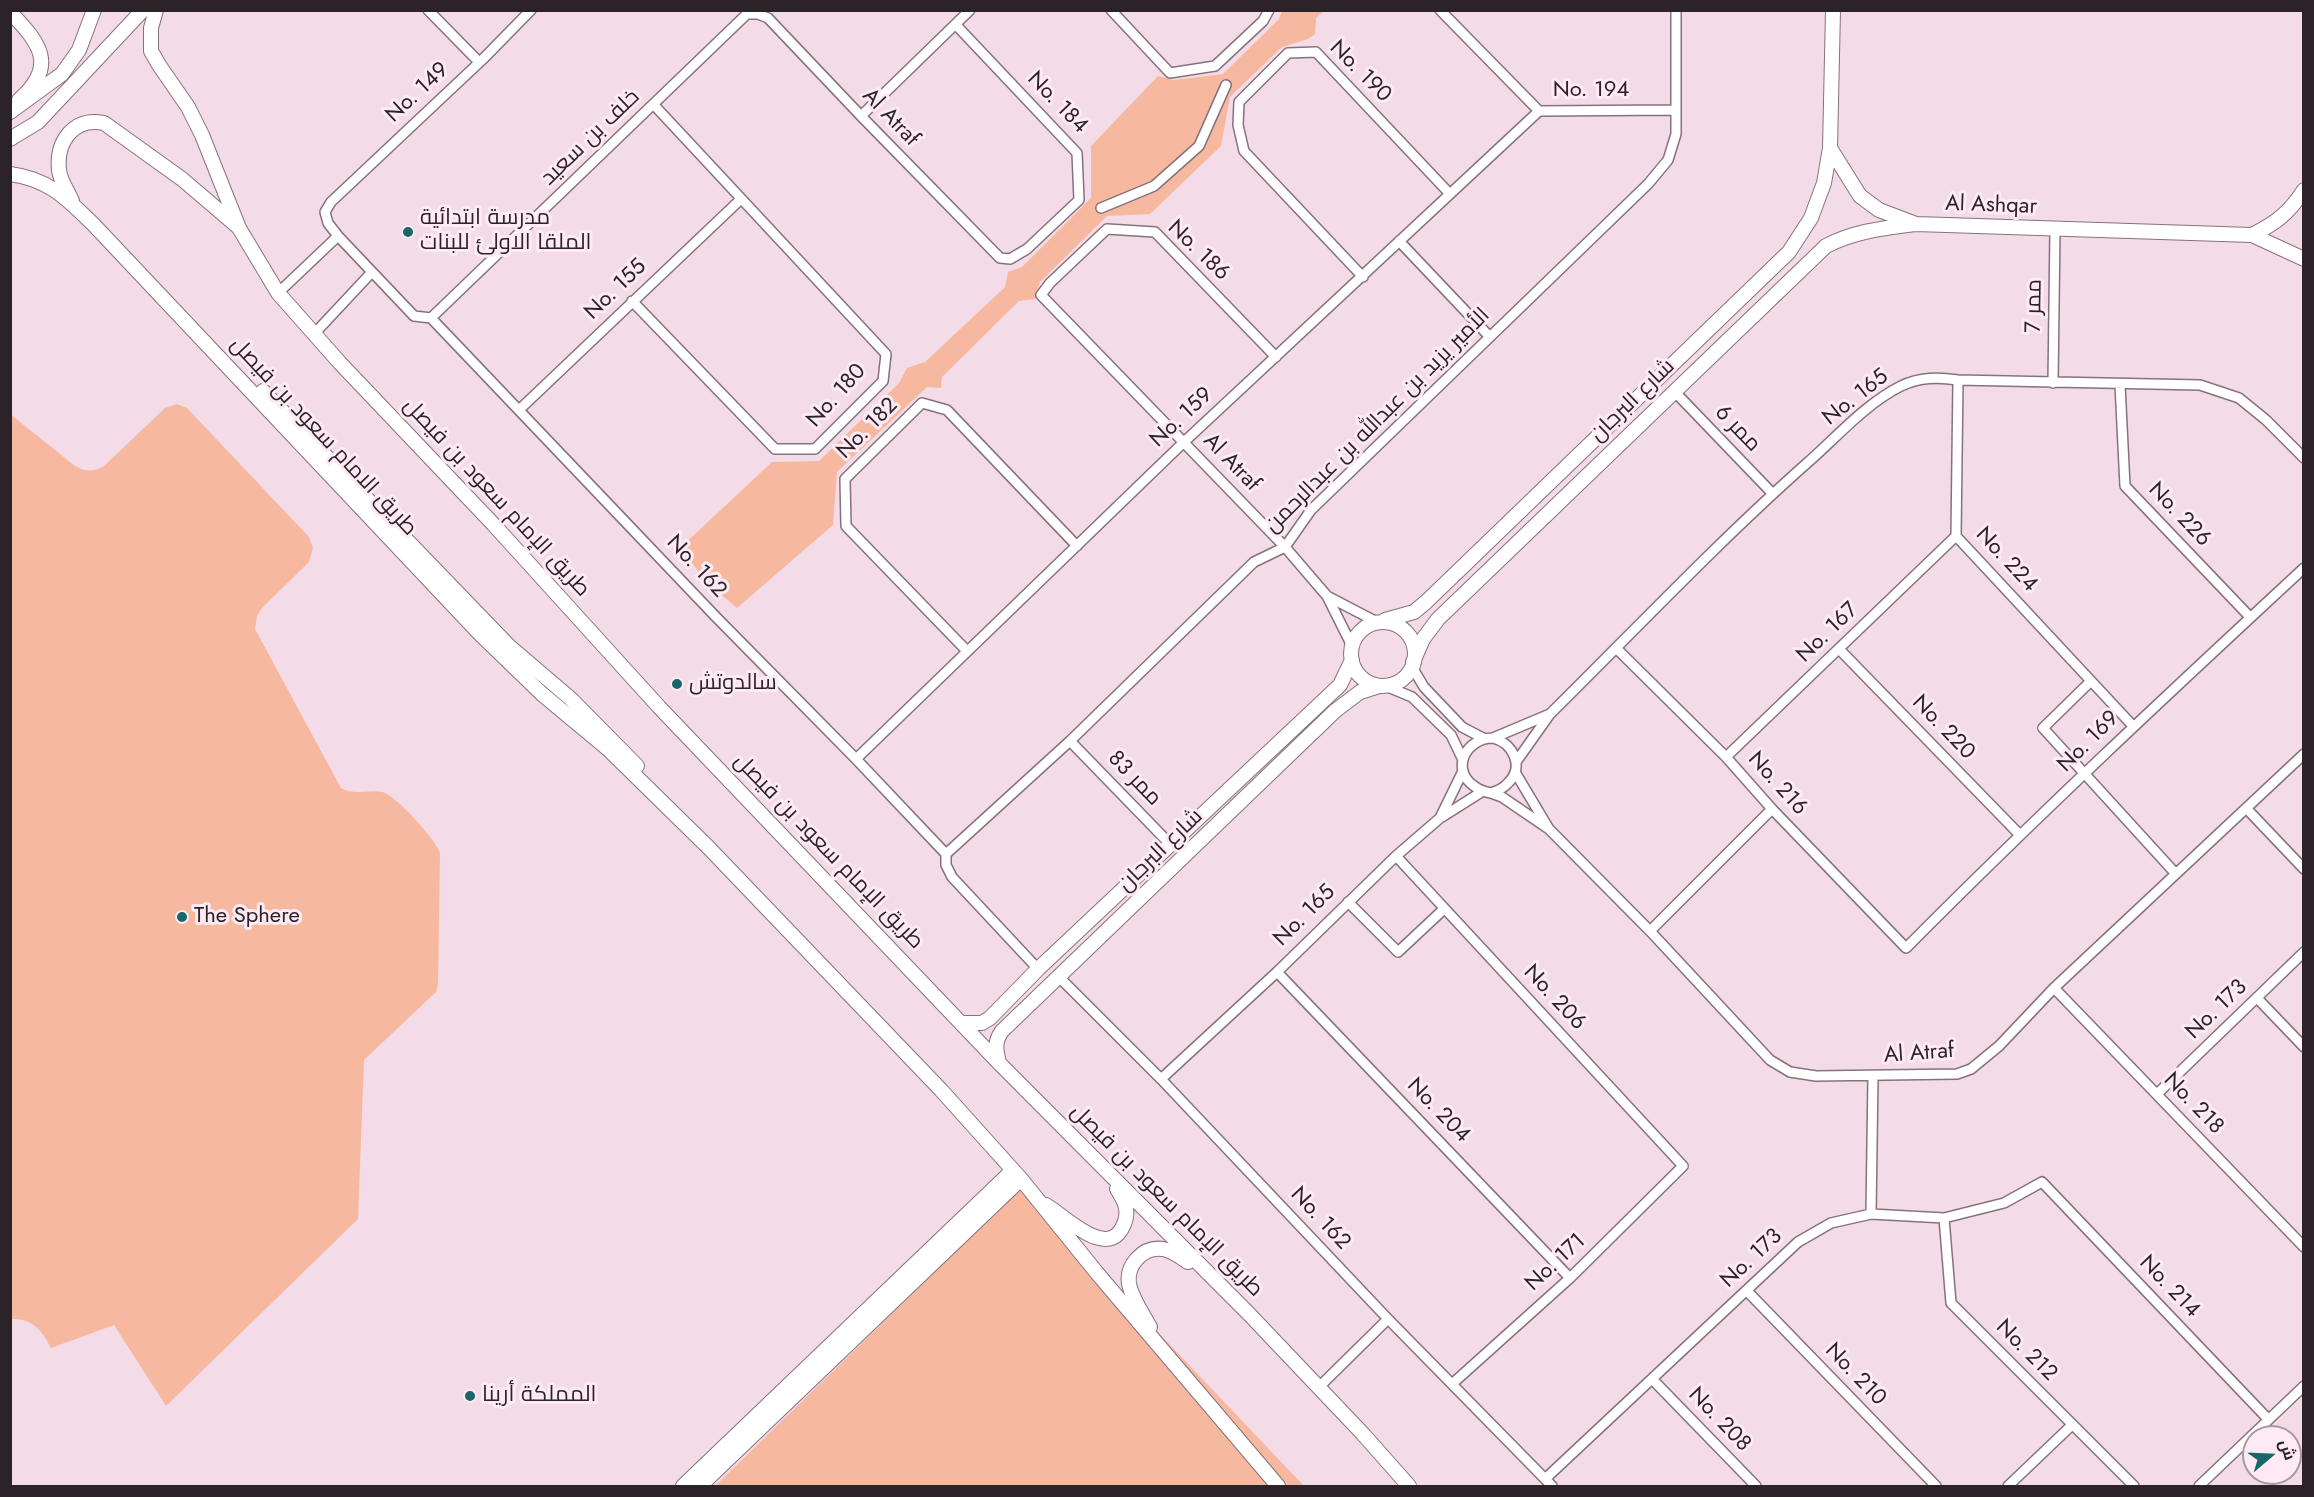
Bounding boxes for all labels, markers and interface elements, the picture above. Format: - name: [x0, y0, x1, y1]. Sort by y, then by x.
- street label: No. 190: [1323, 35, 1397, 109]
- street label: No. 149: [381, 57, 455, 129]
- street label: No. 184: [1021, 67, 1093, 139]
- street label: No. 194: [1553, 78, 1629, 104]
- street label: خلف بن سعيد: [536, 84, 646, 192]
- street label: Al Atraf: [856, 84, 924, 152]
- street label: Al Ashqar: [1945, 191, 2037, 221]
- place label: مدرسة ابتدائية الملقا الاولئ للبنات: [420, 206, 591, 258]
- street label: No. 186: [1162, 215, 1234, 287]
- marker: مدرسة ابتدائية الملقا الاولئ للبنات: [401, 225, 415, 239]
- street label: No. 155: [580, 254, 652, 326]
- street label: ممر 7: [2021, 279, 2049, 333]
- street label: الأمير يزيد بن عبدالله بن عبدالرحمن: [1260, 303, 1496, 539]
- street label: طريق الامام سعود بن فيصل: [224, 332, 422, 542]
- street label: شارع البرجان: [1585, 354, 1681, 448]
- street label: No. 180: [802, 359, 872, 433]
- street label: No. 165: [1818, 364, 1894, 432]
- street label: No. 159: [1145, 382, 1219, 454]
- street label: طريق الإمام سعود بن فيصل: [397, 393, 595, 603]
- street label: No. 182: [832, 393, 904, 465]
- street label: ممر 6: [1708, 400, 1766, 458]
- street label: Al Atraf: [1197, 429, 1265, 497]
- street label: No. 226: [2142, 477, 2216, 553]
- street label: No. 224: [1969, 522, 2043, 598]
- street label: No. 162: [660, 530, 732, 604]
- street label: No. 167: [1792, 597, 1864, 669]
- place label: سالدوتش: [689, 671, 777, 697]
- marker: سالدوتش: [670, 677, 684, 691]
- street label: No. 220: [1906, 690, 1980, 766]
- street label: No. 169: [2053, 706, 2125, 778]
- street label: ممر 83: [1102, 746, 1166, 812]
- street label: No. 216: [1742, 747, 1812, 821]
- street label: طريق الإمام سعود بن فيصل: [728, 749, 928, 955]
- street label: شارع البرجان: [1113, 804, 1209, 898]
- street label: No. 165: [1269, 880, 1341, 952]
- place label: The Sphere: [194, 904, 300, 930]
- marker: The Sphere: [175, 910, 189, 924]
- street label: No. 206: [1517, 960, 1591, 1036]
- street label: No. 173: [2181, 975, 2253, 1045]
- street label: Al Atraf: [1883, 1038, 1955, 1070]
- street label: No. 218: [2157, 1068, 2229, 1140]
- street label: No. 204: [1401, 1073, 1475, 1149]
- street label: طريق الإمام سعود بن فيصل: [1064, 1099, 1268, 1303]
- street label: No. 162: [1284, 1182, 1356, 1256]
- street label: No. 173: [1716, 1224, 1788, 1294]
- street label: No. 171: [1520, 1229, 1592, 1297]
- street label: No. 214: [2133, 1250, 2205, 1324]
- street label: No. 212: [1990, 1315, 2062, 1387]
- street label: No. 210: [1819, 1338, 1891, 1412]
- street label: No. 208: [1682, 1382, 1756, 1458]
- place label: المملكة أرينا: [482, 1383, 597, 1409]
- marker: المملكة أرينا: [463, 1389, 477, 1403]
- north arrow: [2242, 1425, 2302, 1485]
- text: ش: [2273, 1436, 2302, 1463]

